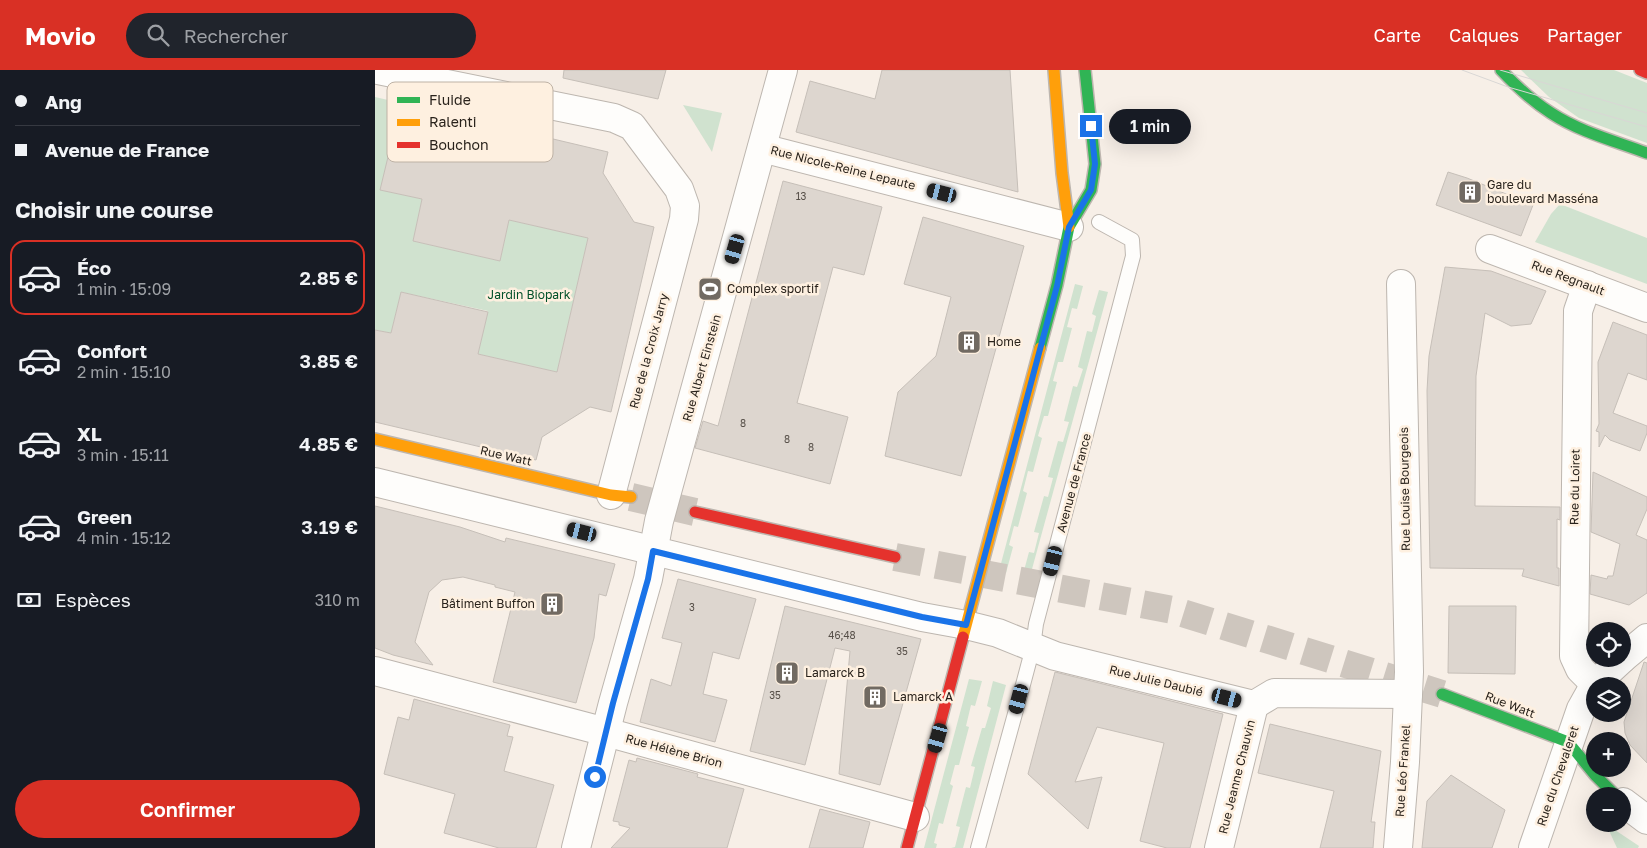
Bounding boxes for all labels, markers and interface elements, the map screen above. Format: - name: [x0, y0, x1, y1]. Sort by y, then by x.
- search box: [126, 13, 476, 58]
- text: Movio: [25, 21, 96, 50]
- icon: search: [144, 21, 172, 49]
- text: Rechercher: [184, 24, 288, 47]
- text: Carte: [1374, 24, 1421, 46]
- text: Calques: [1449, 24, 1519, 46]
- text: Partager: [1547, 24, 1622, 46]
- legend: [387, 82, 553, 162]
- text: Ang: [45, 90, 82, 113]
- text: Fluide: [429, 91, 471, 108]
- callout: 1 min: [1109, 108, 1191, 144]
- text: Ralenti: [429, 113, 477, 130]
- route end: [1080, 115, 1102, 137]
- text: 1 min: [1130, 116, 1170, 136]
- text: Bouchon: [429, 136, 489, 153]
- text: Avenue de France: [45, 138, 209, 161]
- street label: Rue Nicole-Reine Lepaute: [769, 142, 917, 193]
- place label: Gare du boulevard Masséna: [1487, 177, 1598, 206]
- building icon: Gare du boulevard Masséna: [1457, 179, 1483, 205]
- car: [925, 182, 958, 204]
- house number: 13: [796, 190, 806, 202]
- text: Choisir une course: [15, 196, 213, 223]
- car: [723, 233, 746, 265]
- icon: car: [17, 255, 62, 300]
- text: Éco: [77, 256, 111, 279]
- street label: Rue Regnault: [1529, 257, 1607, 298]
- text: 2.85 €: [300, 266, 358, 289]
- sports icon: Complex sportif: [697, 276, 723, 302]
- text: 1 min · 15:09: [77, 279, 171, 299]
- place label: Complex sportif: [727, 281, 819, 296]
- park label: Jardin Biopark: [487, 287, 571, 302]
- street label: Rue de la Croix Jarry: [626, 291, 671, 410]
- street label: Rue Albert Einstein: [679, 313, 724, 423]
- building icon: Home: [956, 329, 982, 355]
- place label: Home: [987, 334, 1021, 349]
- icon: car: [17, 338, 62, 383]
- text: Confort: [77, 339, 147, 362]
- text: 3.85 €: [299, 349, 358, 372]
- text: 2 min · 15:10: [77, 362, 171, 382]
- house number: 8: [740, 417, 746, 429]
- icon: car: [17, 421, 62, 466]
- text: XL: [77, 422, 102, 445]
- street label: Rue Louise Bourgeois: [1396, 427, 1413, 551]
- text: 4.85 €: [299, 432, 358, 455]
- street label: Avenue de France: [1053, 432, 1094, 534]
- house number: 8: [784, 433, 790, 445]
- house number: 8: [808, 441, 814, 453]
- street label: Rue Watt: [479, 442, 533, 469]
- text: 3 min · 15:11: [77, 445, 169, 465]
- street label: Rue du Loiret: [1566, 449, 1583, 525]
- icon: car: [17, 504, 62, 549]
- text: Green: [77, 505, 132, 528]
- text: 3.19 €: [301, 515, 358, 538]
- car: [565, 521, 598, 543]
- text: 4 min · 15:12: [77, 528, 171, 548]
- car: [1042, 545, 1063, 577]
- icon: cash: [15, 586, 43, 614]
- text: Espèces: [55, 588, 131, 611]
- text: 310 m: [315, 590, 360, 610]
- building icon: Bâtiment Buffon: [539, 591, 565, 617]
- place label: Bâtiment Buffon: [441, 596, 535, 611]
- house number: 3: [689, 601, 695, 613]
- map controls: [1586, 622, 1631, 832]
- button: locate: [1586, 622, 1631, 667]
- house number: 46;48: [828, 629, 856, 641]
- house number: 35: [896, 645, 908, 657]
- building icon: Lamarck B: [774, 660, 800, 686]
- street label: Rue Julie Daubié: [1108, 662, 1205, 699]
- place label: Lamarck B: [805, 665, 865, 680]
- button: layers: [1586, 677, 1631, 722]
- car: [1007, 683, 1030, 715]
- building icon: Lamarck A: [862, 684, 888, 710]
- car: [1210, 687, 1243, 709]
- street label: Rue Watt: [1483, 688, 1537, 721]
- house number: 35: [769, 689, 781, 701]
- place label: Lamarck A: [893, 689, 953, 704]
- street label: Rue Jeanne Chauvin: [1215, 718, 1258, 836]
- car: [926, 722, 949, 754]
- street label: Rue du Chevaleret: [1533, 723, 1582, 828]
- street label: Rue Léo Frankel: [1392, 724, 1413, 817]
- street label: Rue Hélène Brion: [624, 730, 724, 771]
- button: +: [1586, 732, 1631, 777]
- route start: [584, 766, 606, 788]
- button: Confirmer: [15, 780, 360, 838]
- button: −: [1586, 787, 1631, 832]

